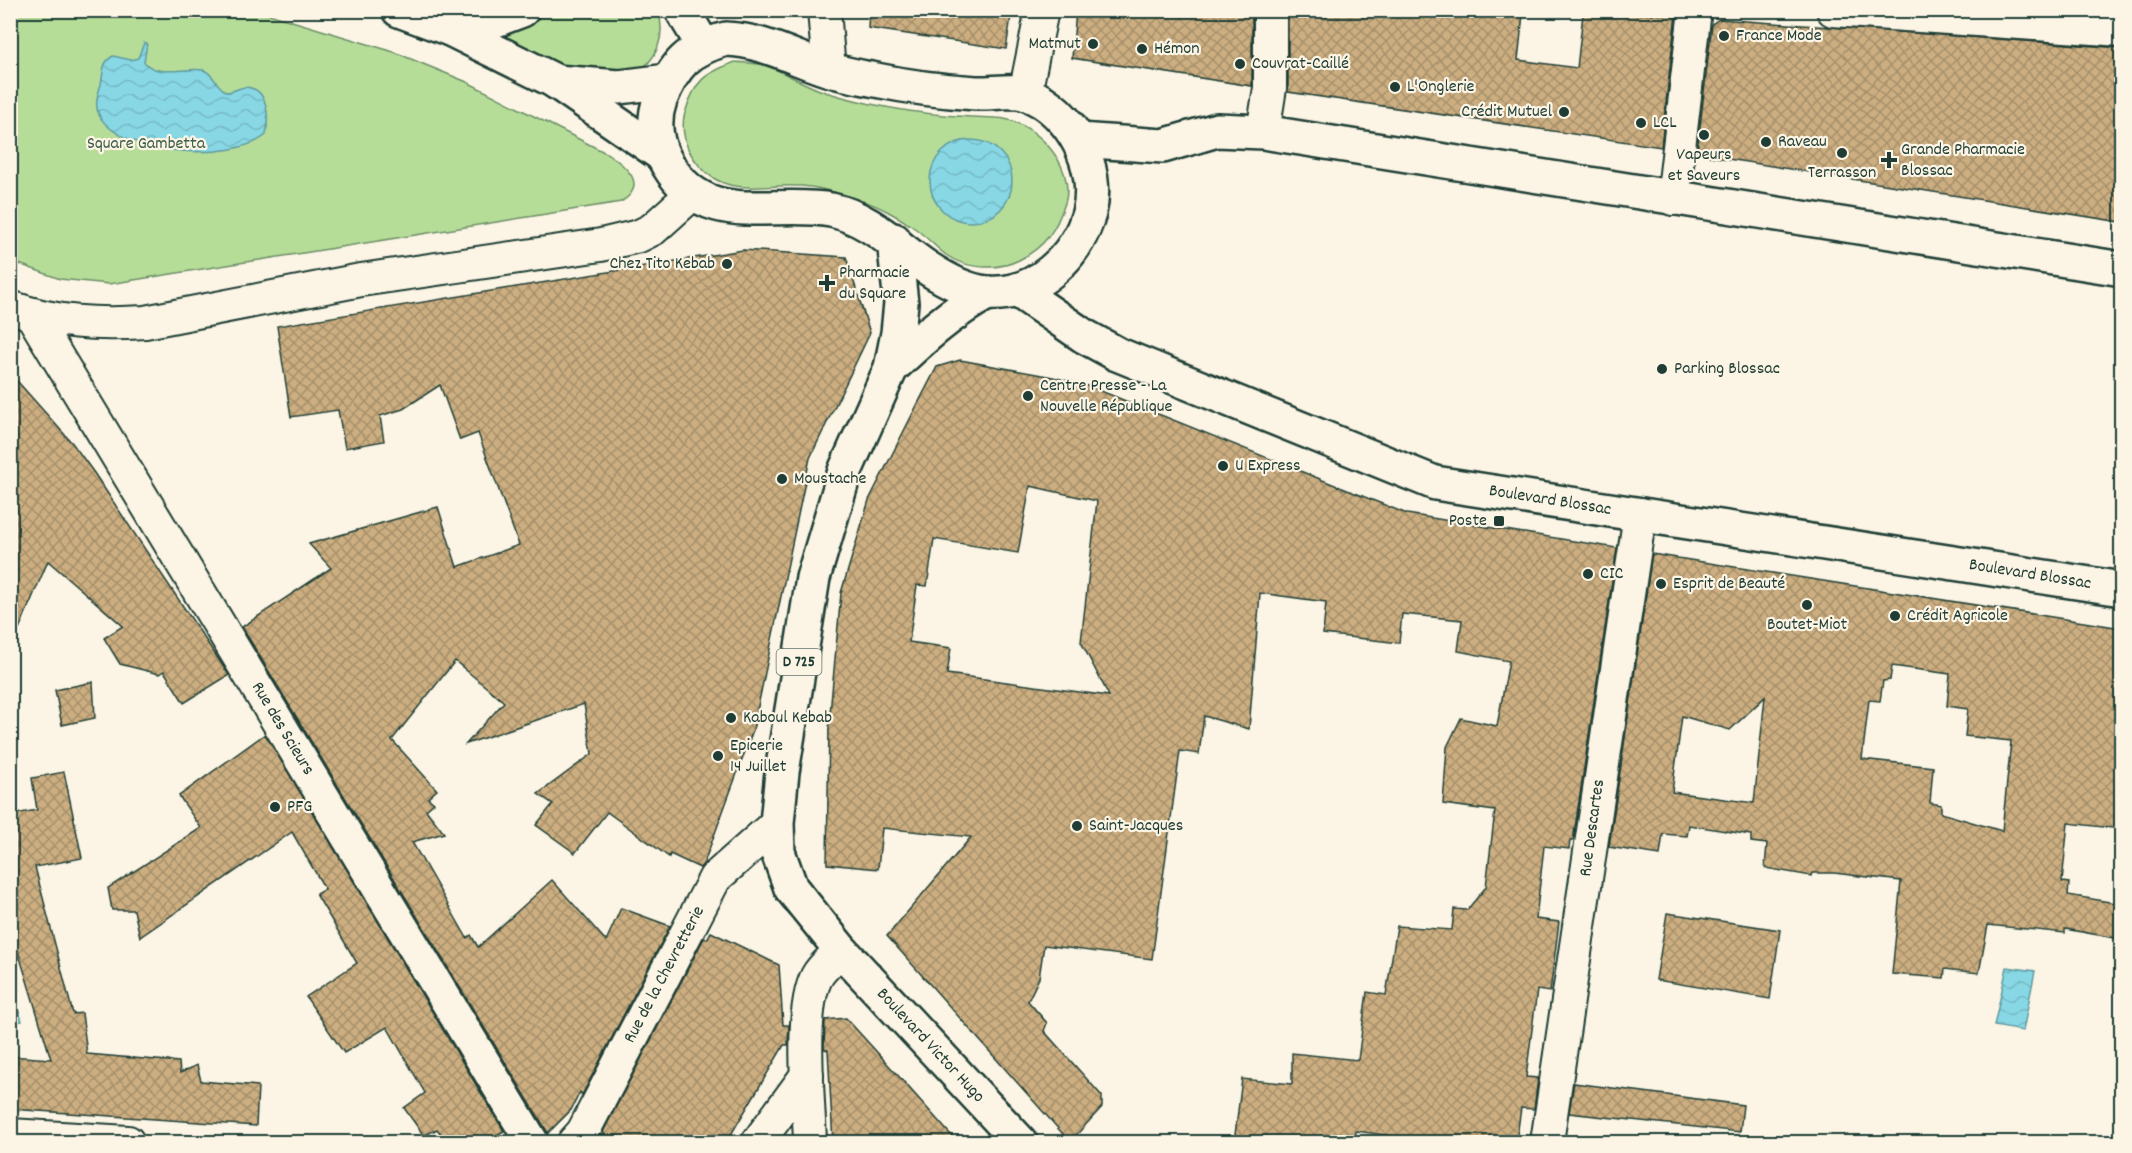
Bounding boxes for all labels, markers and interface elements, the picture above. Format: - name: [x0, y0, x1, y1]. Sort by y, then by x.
- place label: France Mode: [1736, 24, 1822, 49]
- marker: France Mode: [1717, 29, 1731, 43]
- place label: Matmut: [1029, 32, 1081, 57]
- marker: Matmut: [1086, 37, 1100, 51]
- place label: Hémon: [1154, 37, 1200, 62]
- marker: Hémon: [1135, 42, 1149, 56]
- place label: Couvrat-Caillé: [1252, 52, 1349, 77]
- marker: Couvrat-Caillé: [1233, 57, 1247, 71]
- place label: L'Onglerie: [1407, 75, 1475, 100]
- marker: L'Onglerie: [1388, 80, 1402, 94]
- place label: Crédit Mutuel: [1461, 100, 1553, 125]
- marker: Crédit Mutuel: [1557, 105, 1571, 119]
- place label: LCL: [1653, 111, 1677, 136]
- marker: LCL: [1634, 116, 1648, 130]
- marker: Vapeurs et Saveurs: [1697, 128, 1711, 142]
- place label: Raveau: [1778, 130, 1827, 155]
- park label: Square Gambetta: [87, 132, 206, 157]
- marker: Raveau: [1759, 135, 1773, 149]
- place label: Grande Pharmacie Blossac: [1901, 138, 2025, 184]
- place label: Vapeurs et Saveurs: [1668, 143, 1740, 189]
- marker: Terrasson: [1835, 146, 1849, 160]
- marker: Grande Pharmacie Blossac: [1882, 153, 1896, 167]
- place label: Terrasson: [1808, 161, 1876, 186]
- place label: Chez Tito Kebab: [609, 252, 715, 277]
- marker: Chez Tito Kebab: [720, 257, 734, 271]
- place label: Pharmacie du Square: [839, 261, 910, 307]
- marker: Pharmacie du Square: [820, 276, 834, 290]
- place label: Parking Blossac: [1674, 357, 1780, 382]
- marker: Parking Blossac: [1655, 362, 1669, 376]
- place label: Centre Presse - La Nouvelle République: [1040, 374, 1172, 420]
- marker: Centre Presse - La Nouvelle République: [1021, 389, 1035, 403]
- place label: U Express: [1235, 454, 1301, 479]
- marker: U Express: [1216, 459, 1230, 473]
- place label: Moustache: [794, 467, 866, 492]
- marker: Moustache: [775, 472, 789, 486]
- street label: Boulevard Blossac: [1487, 479, 1613, 523]
- place label: Poste: [1449, 509, 1487, 534]
- marker: Poste: [1492, 514, 1506, 528]
- street label: Boulevard Blossac: [1967, 553, 2093, 597]
- place label: CIC: [1600, 562, 1623, 587]
- marker: CIC: [1581, 567, 1595, 581]
- place label: Esprit de Beauté: [1673, 572, 1786, 597]
- marker: Esprit de Beauté: [1654, 577, 1668, 591]
- marker: Boutet-Miot: [1800, 598, 1814, 612]
- place label: Crédit Agricole: [1907, 604, 2008, 629]
- marker: Crédit Agricole: [1888, 609, 1902, 623]
- place label: Boutet-Miot: [1767, 613, 1847, 638]
- road number: D 725: [776, 649, 822, 675]
- street label: Rue des Scieurs: [244, 678, 320, 780]
- place label: Kaboul Kebab: [743, 706, 832, 731]
- marker: Kaboul Kebab: [724, 711, 738, 725]
- place label: Epicerie 14 Juillet: [730, 734, 787, 780]
- marker: Epicerie 14 Juillet: [711, 749, 725, 763]
- street label: Rue Descartes: [1574, 778, 1612, 878]
- place label: PFG: [287, 795, 312, 820]
- marker: PFG: [268, 800, 282, 814]
- place label: Saint-Jacques: [1089, 814, 1183, 839]
- marker: Saint-Jacques: [1070, 819, 1084, 833]
- street label: Rue de la Chevretterie: [618, 902, 712, 1048]
- street label: Boulevard Victor Hugo: [870, 983, 990, 1109]

